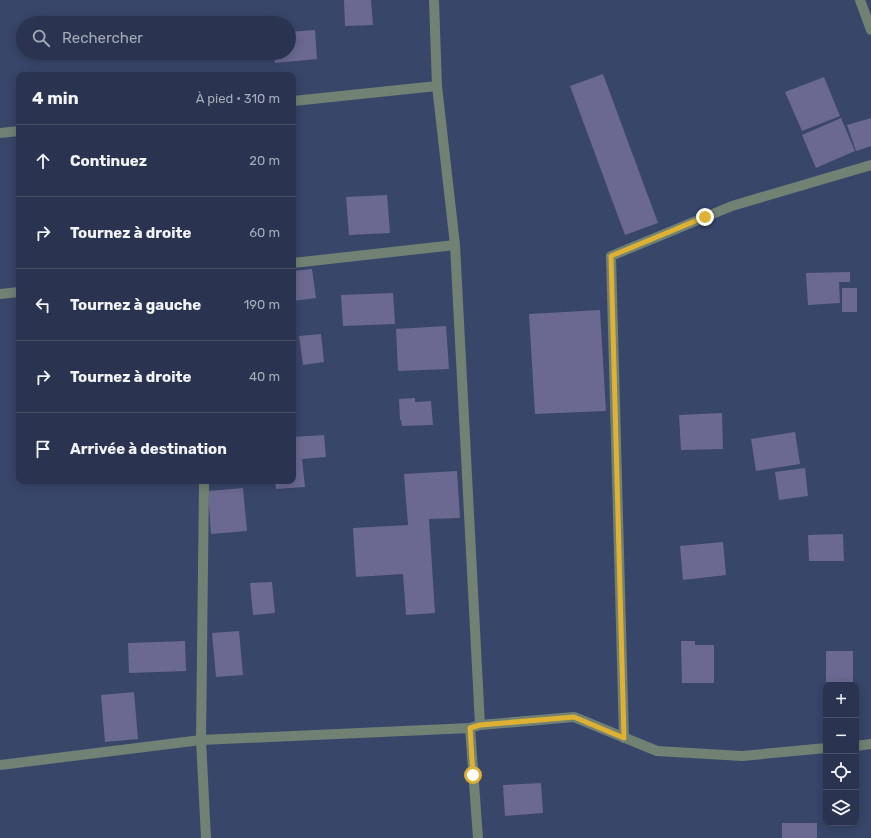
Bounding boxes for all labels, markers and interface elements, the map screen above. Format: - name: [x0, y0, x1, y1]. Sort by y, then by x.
- search box: [16, 16, 296, 60]
- icon: search: [30, 27, 52, 49]
- text: Rechercher: [62, 29, 143, 47]
- text: 4 min: [32, 88, 79, 108]
- text: À pied · 310 m: [196, 91, 280, 106]
- icon: ahead: [32, 150, 54, 172]
- text: Continuez: [70, 152, 147, 170]
- text: 20 m: [249, 153, 280, 168]
- route end: [696, 208, 714, 226]
- icon: right: [32, 222, 54, 244]
- text: Tournez à droite: [70, 224, 191, 242]
- text: 60 m: [249, 225, 280, 240]
- icon: left: [32, 294, 54, 316]
- text: Tournez à gauche: [70, 296, 201, 314]
- text: 190 m: [244, 297, 280, 312]
- icon: right: [32, 366, 54, 388]
- text: Tournez à droite: [70, 368, 191, 386]
- text: 40 m: [249, 369, 280, 384]
- icon: arrive: [32, 438, 54, 460]
- text: Arrivée à destination: [70, 440, 227, 458]
- map controls: [823, 682, 859, 826]
- button: +: [823, 682, 859, 718]
- button: −: [823, 718, 859, 754]
- button: locate: [823, 754, 859, 790]
- route start: [464, 766, 482, 784]
- button: layers: [823, 790, 859, 826]

